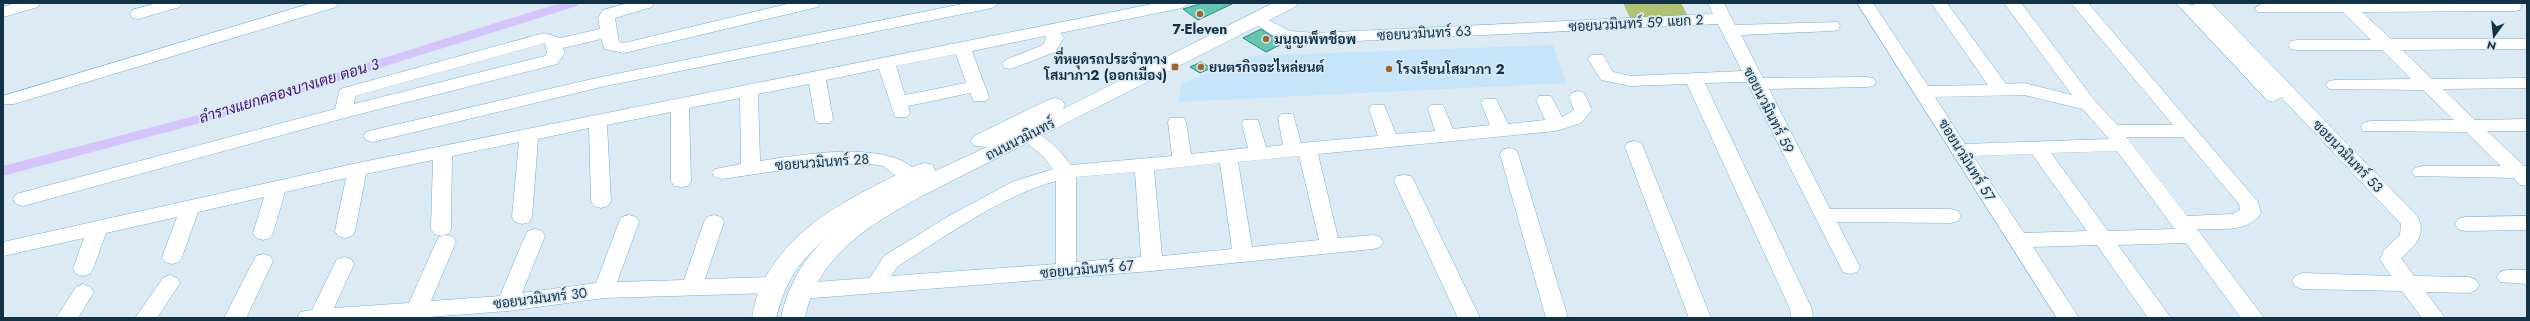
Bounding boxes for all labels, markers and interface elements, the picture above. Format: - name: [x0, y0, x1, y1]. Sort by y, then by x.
- marker: 7-Eleven: [1195, 9, 1205, 19]
- street label: ซอยนวมินทร์ 59 แยก 2: [1568, 9, 1704, 37]
- north arrow: [2474, 16, 2514, 56]
- place label: 7-Eleven: [1173, 19, 1227, 39]
- street label: ซอยนวมินทร์ 63: [1376, 21, 1472, 45]
- place label: มนูญเพ็ทช็อพ: [1274, 29, 1356, 50]
- marker: มนูญเพ็ทช็อพ: [1261, 34, 1271, 44]
- text: N: [2485, 37, 2498, 55]
- place label: ที่หยุดรถประจำทาง โสมาภา2 (ออกเมือง): [1043, 47, 1167, 85]
- water label: ลำรางแยกคลองบางเตย ตอน 3: [196, 53, 383, 129]
- place label: ยนตรกิจอะไหล่ยนต์: [1209, 57, 1325, 77]
- place label: โรงเรียนโสมาภา 2: [1396, 59, 1505, 79]
- marker: ที่หยุดรถประจำทาง โสมาภา2 (ออกเมือง): [1170, 62, 1180, 72]
- marker: ยนตรกิจอะไหล่ยนต์: [1196, 62, 1206, 72]
- street label: ซอยนวมินทร์ 59: [1739, 63, 1799, 157]
- marker: โรงเรียนโสมาภา 2: [1384, 64, 1394, 74]
- street label: ถนนนวมินทร์: [982, 113, 1058, 165]
- street label: ซอยนวมินทร์ 57: [1934, 115, 2001, 206]
- street label: ซอยนวมินทร์ 53: [2308, 115, 2388, 197]
- street label: ซอยนวมินทร์ 28: [774, 149, 870, 175]
- street label: ซอยนวมินทร์ 67: [1039, 255, 1135, 283]
- street label: ซอยนวมินทร์ 30: [492, 282, 588, 314]

